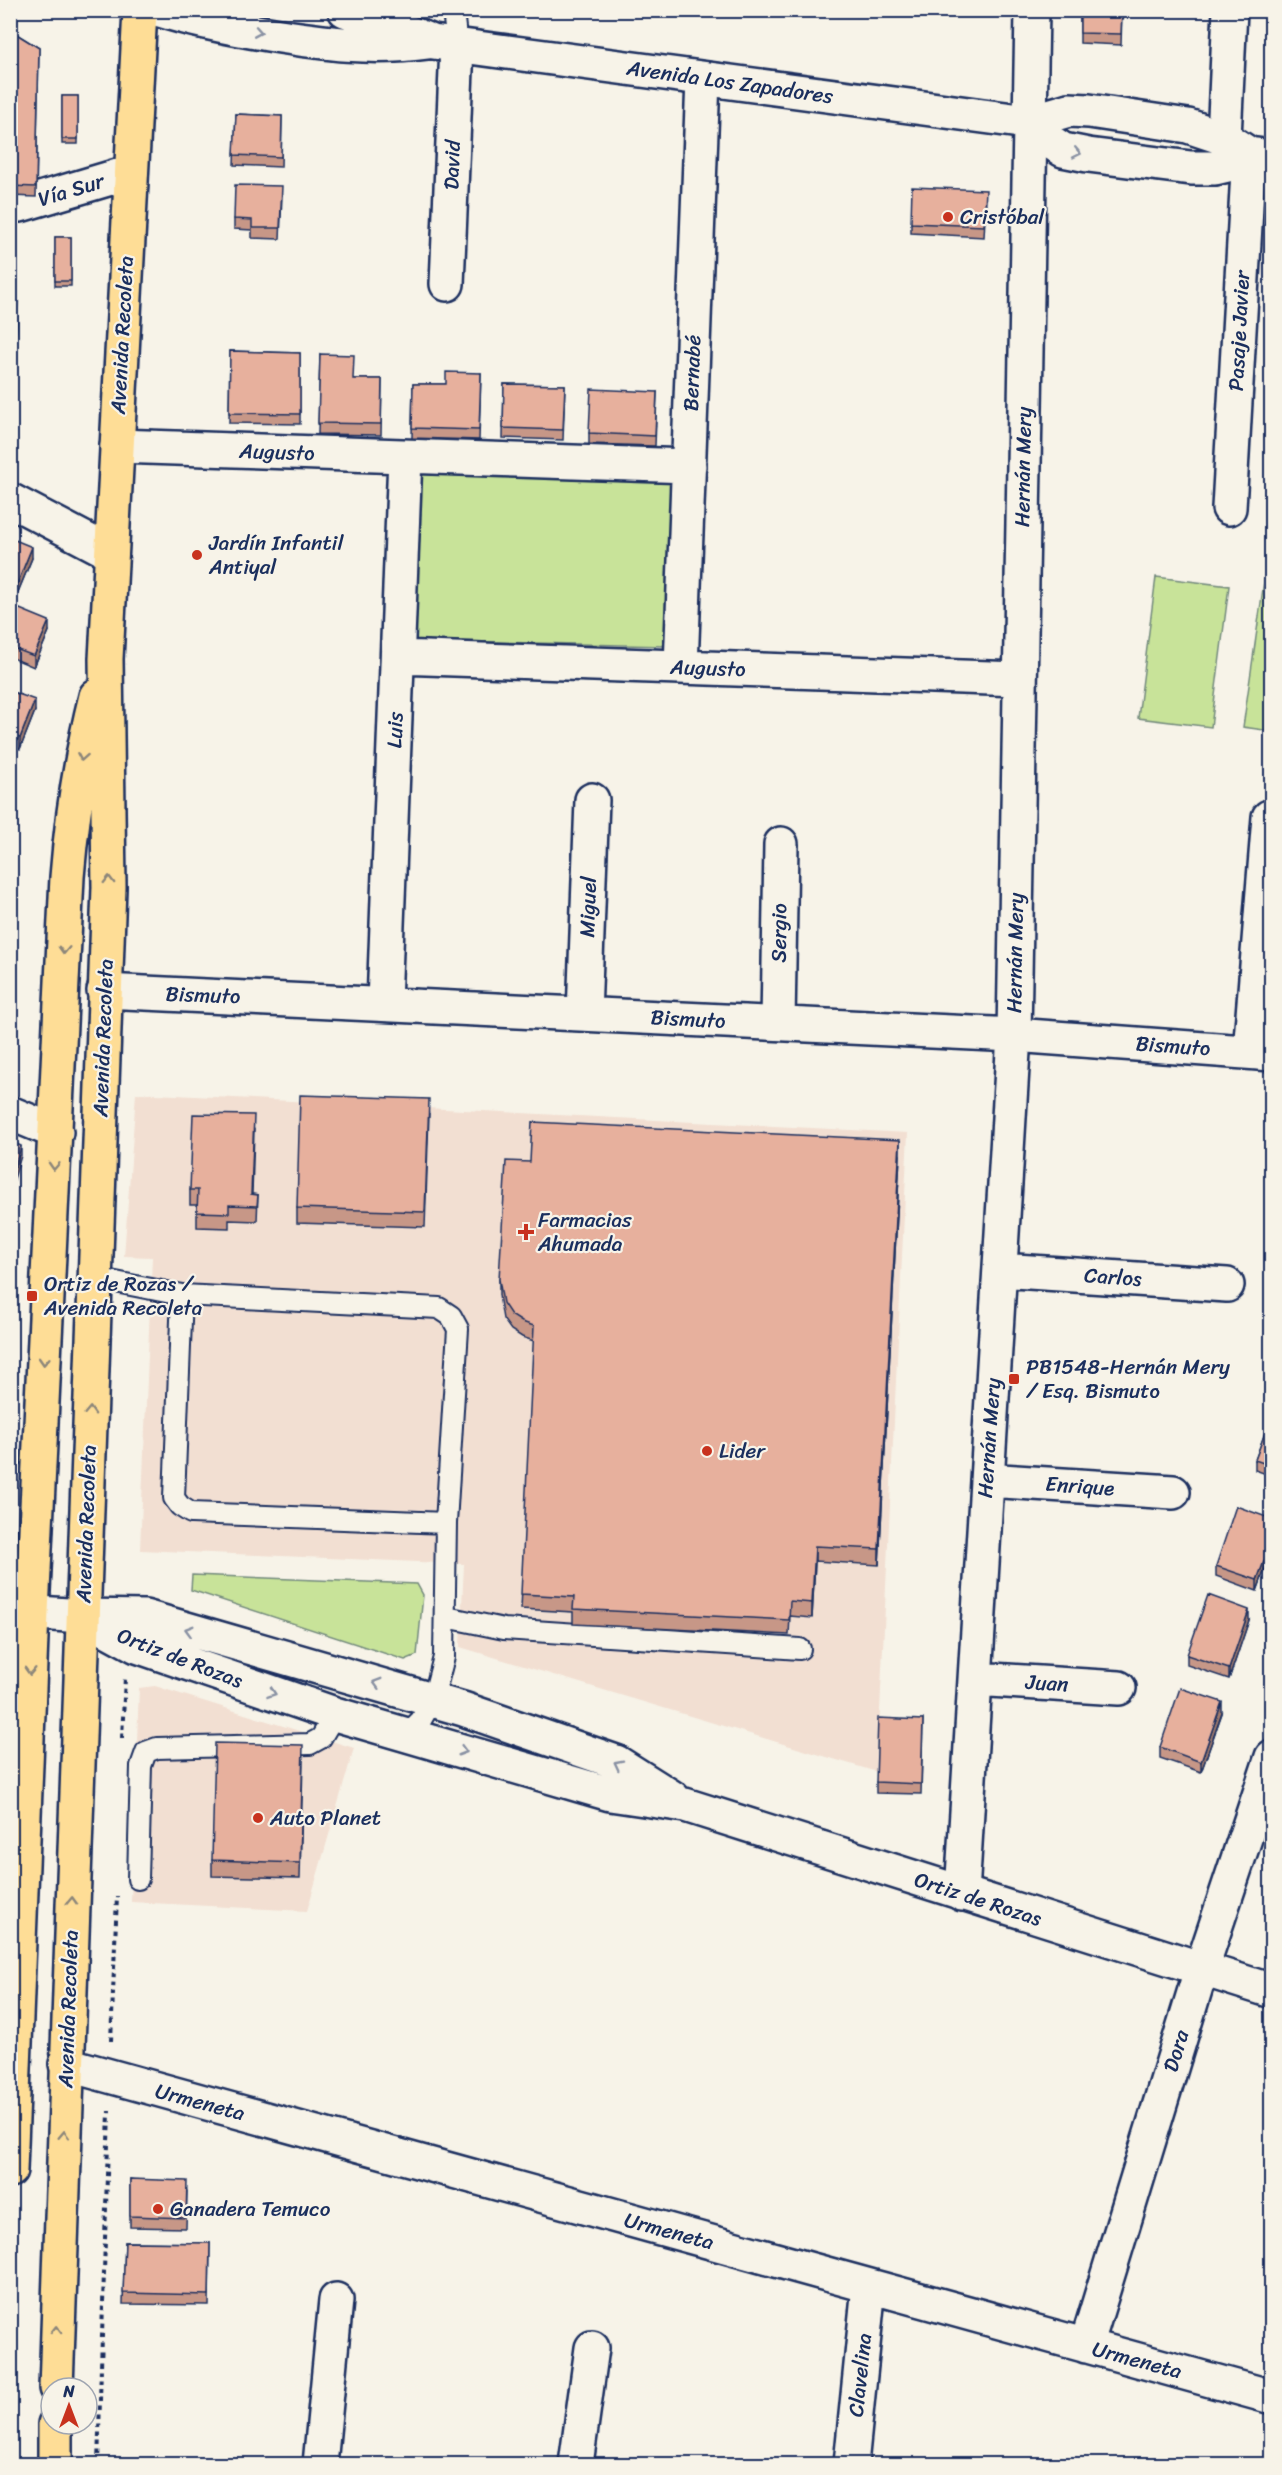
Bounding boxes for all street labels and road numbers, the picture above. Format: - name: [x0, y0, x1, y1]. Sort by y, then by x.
- street label: Avenida Los Zapadores: [623, 49, 836, 115]
- street label: David: [432, 138, 472, 191]
- street label: Vía Sur: [33, 162, 110, 218]
- street label: Avenida Recoleta: [99, 255, 145, 416]
- street label: Pasaje Javier: [1217, 268, 1261, 392]
- street label: Bernabé: [672, 334, 712, 412]
- street label: Hernán Mery: [1003, 406, 1043, 528]
- street label: Augusto: [238, 432, 315, 472]
- street label: Augusto: [669, 648, 746, 688]
- street label: Luis: [375, 711, 415, 749]
- street label: Miguel: [568, 875, 608, 938]
- street label: Hernán Mery: [995, 892, 1035, 1014]
- street label: Sergio: [759, 903, 799, 963]
- street label: Avenida Recoleta: [81, 958, 125, 1119]
- street label: Bismuto: [165, 975, 241, 1015]
- street label: Bismuto: [650, 998, 726, 1040]
- street label: Bismuto: [1134, 1024, 1212, 1068]
- street label: Carlos: [1083, 1256, 1143, 1298]
- street label: Hernán Mery: [966, 1377, 1012, 1499]
- street label: Avenida Recoleta: [64, 1444, 108, 1605]
- street label: Enrique: [1044, 1465, 1116, 1507]
- street label: Ortiz de Rozas: [111, 1617, 249, 1700]
- street label: Juan: [1024, 1663, 1069, 1703]
- street label: Ortiz de Rozas: [909, 1861, 1047, 1938]
- street label: Avenida Recoleta: [46, 1929, 90, 2090]
- street label: Dora: [1152, 2025, 1200, 2077]
- street label: Urmeneta: [151, 2072, 249, 2132]
- street label: Urmeneta: [620, 2201, 718, 2261]
- street label: Urmeneta: [1088, 2330, 1186, 2390]
- street label: Clavelina: [837, 2331, 883, 2419]

